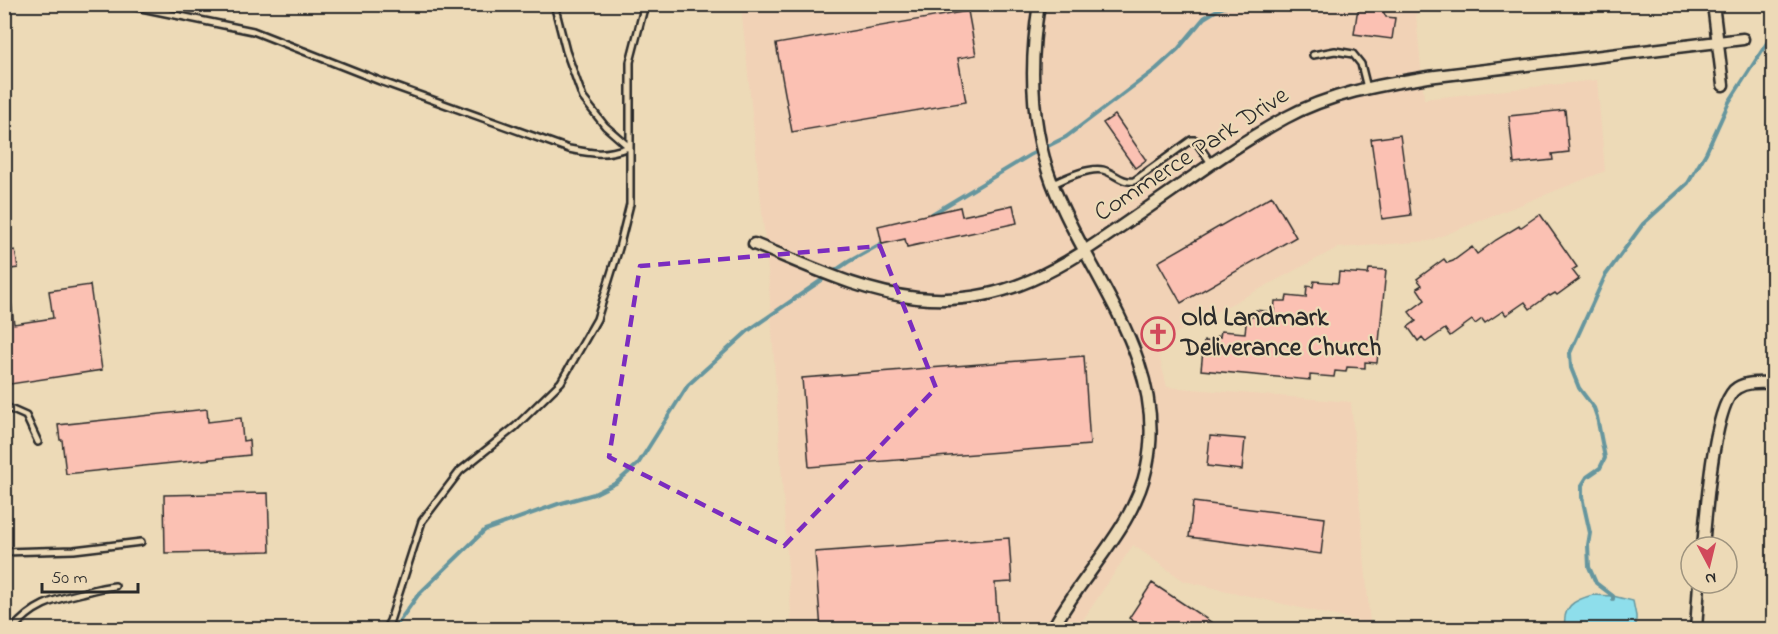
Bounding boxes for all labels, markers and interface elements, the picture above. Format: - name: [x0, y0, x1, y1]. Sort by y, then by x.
- street label: Commerce Park Drive: [1087, 78, 1297, 232]
- place label: Old Landmark Deliverance Church: [1180, 300, 1381, 368]
- church icon: Old Landmark Deliverance Church: [1140, 316, 1176, 352]
- north arrow: [1679, 535, 1739, 595]
- scale bar: [42, 556, 138, 594]
- text: N: [1704, 565, 1717, 590]
- text: 50 m: [51, 566, 88, 592]

